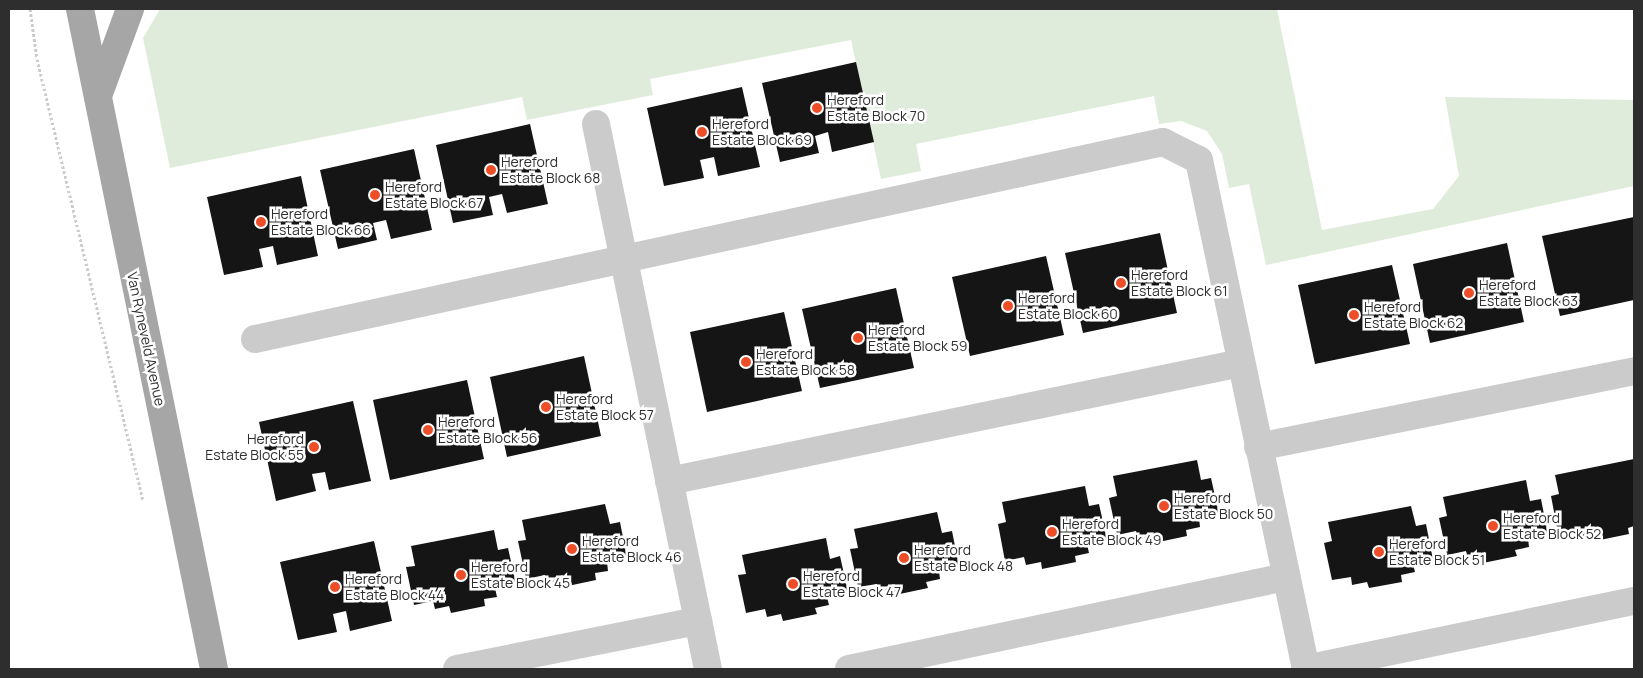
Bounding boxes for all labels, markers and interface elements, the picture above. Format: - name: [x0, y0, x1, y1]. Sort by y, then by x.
- place label: Hereford Estate Block 70: [827, 92, 925, 124]
- marker: Hereford Estate Block 70: [811, 102, 823, 114]
- place label: Hereford Estate Block 69: [712, 116, 812, 148]
- marker: Hereford Estate Block 69: [696, 126, 708, 138]
- place label: Hereford Estate Block 68: [501, 154, 600, 186]
- marker: Hereford Estate Block 68: [485, 164, 497, 176]
- place label: Hereford Estate Block 67: [385, 179, 483, 212]
- marker: Hereford Estate Block 67: [369, 189, 381, 201]
- place label: Hereford Estate Block 66: [271, 206, 371, 238]
- marker: Hereford Estate Block 66: [255, 216, 267, 228]
- place label: Hereford Estate Block 61: [1131, 267, 1228, 300]
- street label: Van Ryneveld Avenue: [124, 271, 168, 407]
- marker: Hereford Estate Block 61: [1115, 277, 1127, 289]
- place label: Hereford Estate Block 63: [1479, 277, 1578, 310]
- marker: Hereford Estate Block 63: [1463, 287, 1475, 299]
- place label: Hereford Estate Block 60: [1018, 290, 1118, 322]
- place label: Hereford Estate Block 62: [1364, 299, 1463, 332]
- marker: Hereford Estate Block 60: [1002, 300, 1014, 312]
- marker: Hereford Estate Block 62: [1348, 309, 1360, 321]
- place label: Hereford Estate Block 59: [868, 322, 967, 354]
- marker: Hereford Estate Block 59: [852, 332, 864, 344]
- place label: Hereford Estate Block 58: [756, 346, 855, 378]
- marker: Hereford Estate Block 58: [740, 356, 752, 368]
- place label: Hereford Estate Block 57: [556, 391, 654, 424]
- marker: Hereford Estate Block 57: [540, 401, 552, 413]
- place label: Hereford Estate Block 56: [438, 414, 537, 447]
- marker: Hereford Estate Block 56: [422, 424, 434, 436]
- place label: Hereford Estate Block 55: [205, 431, 304, 464]
- marker: Hereford Estate Block 55: [308, 441, 320, 453]
- place label: Hereford Estate Block 50: [1174, 490, 1273, 522]
- marker: Hereford Estate Block 50: [1158, 500, 1170, 512]
- place label: Hereford Estate Block 52: [1503, 510, 1601, 542]
- place label: Hereford Estate Block 49: [1062, 516, 1161, 548]
- marker: Hereford Estate Block 52: [1487, 520, 1499, 532]
- marker: Hereford Estate Block 49: [1046, 526, 1058, 538]
- place label: Hereford Estate Block 46: [582, 533, 682, 566]
- place label: Hereford Estate Block 51: [1389, 536, 1485, 568]
- place label: Hereford Estate Block 48: [914, 542, 1013, 574]
- marker: Hereford Estate Block 46: [566, 543, 578, 555]
- marker: Hereford Estate Block 51: [1373, 546, 1385, 558]
- marker: Hereford Estate Block 48: [898, 552, 910, 564]
- place label: Hereford Estate Block 45: [471, 559, 570, 592]
- place label: Hereford Estate Block 47: [803, 568, 901, 600]
- marker: Hereford Estate Block 45: [455, 569, 467, 581]
- place label: Hereford Estate Block 44: [345, 571, 444, 604]
- marker: Hereford Estate Block 47: [787, 578, 799, 590]
- marker: Hereford Estate Block 44: [329, 581, 341, 593]

